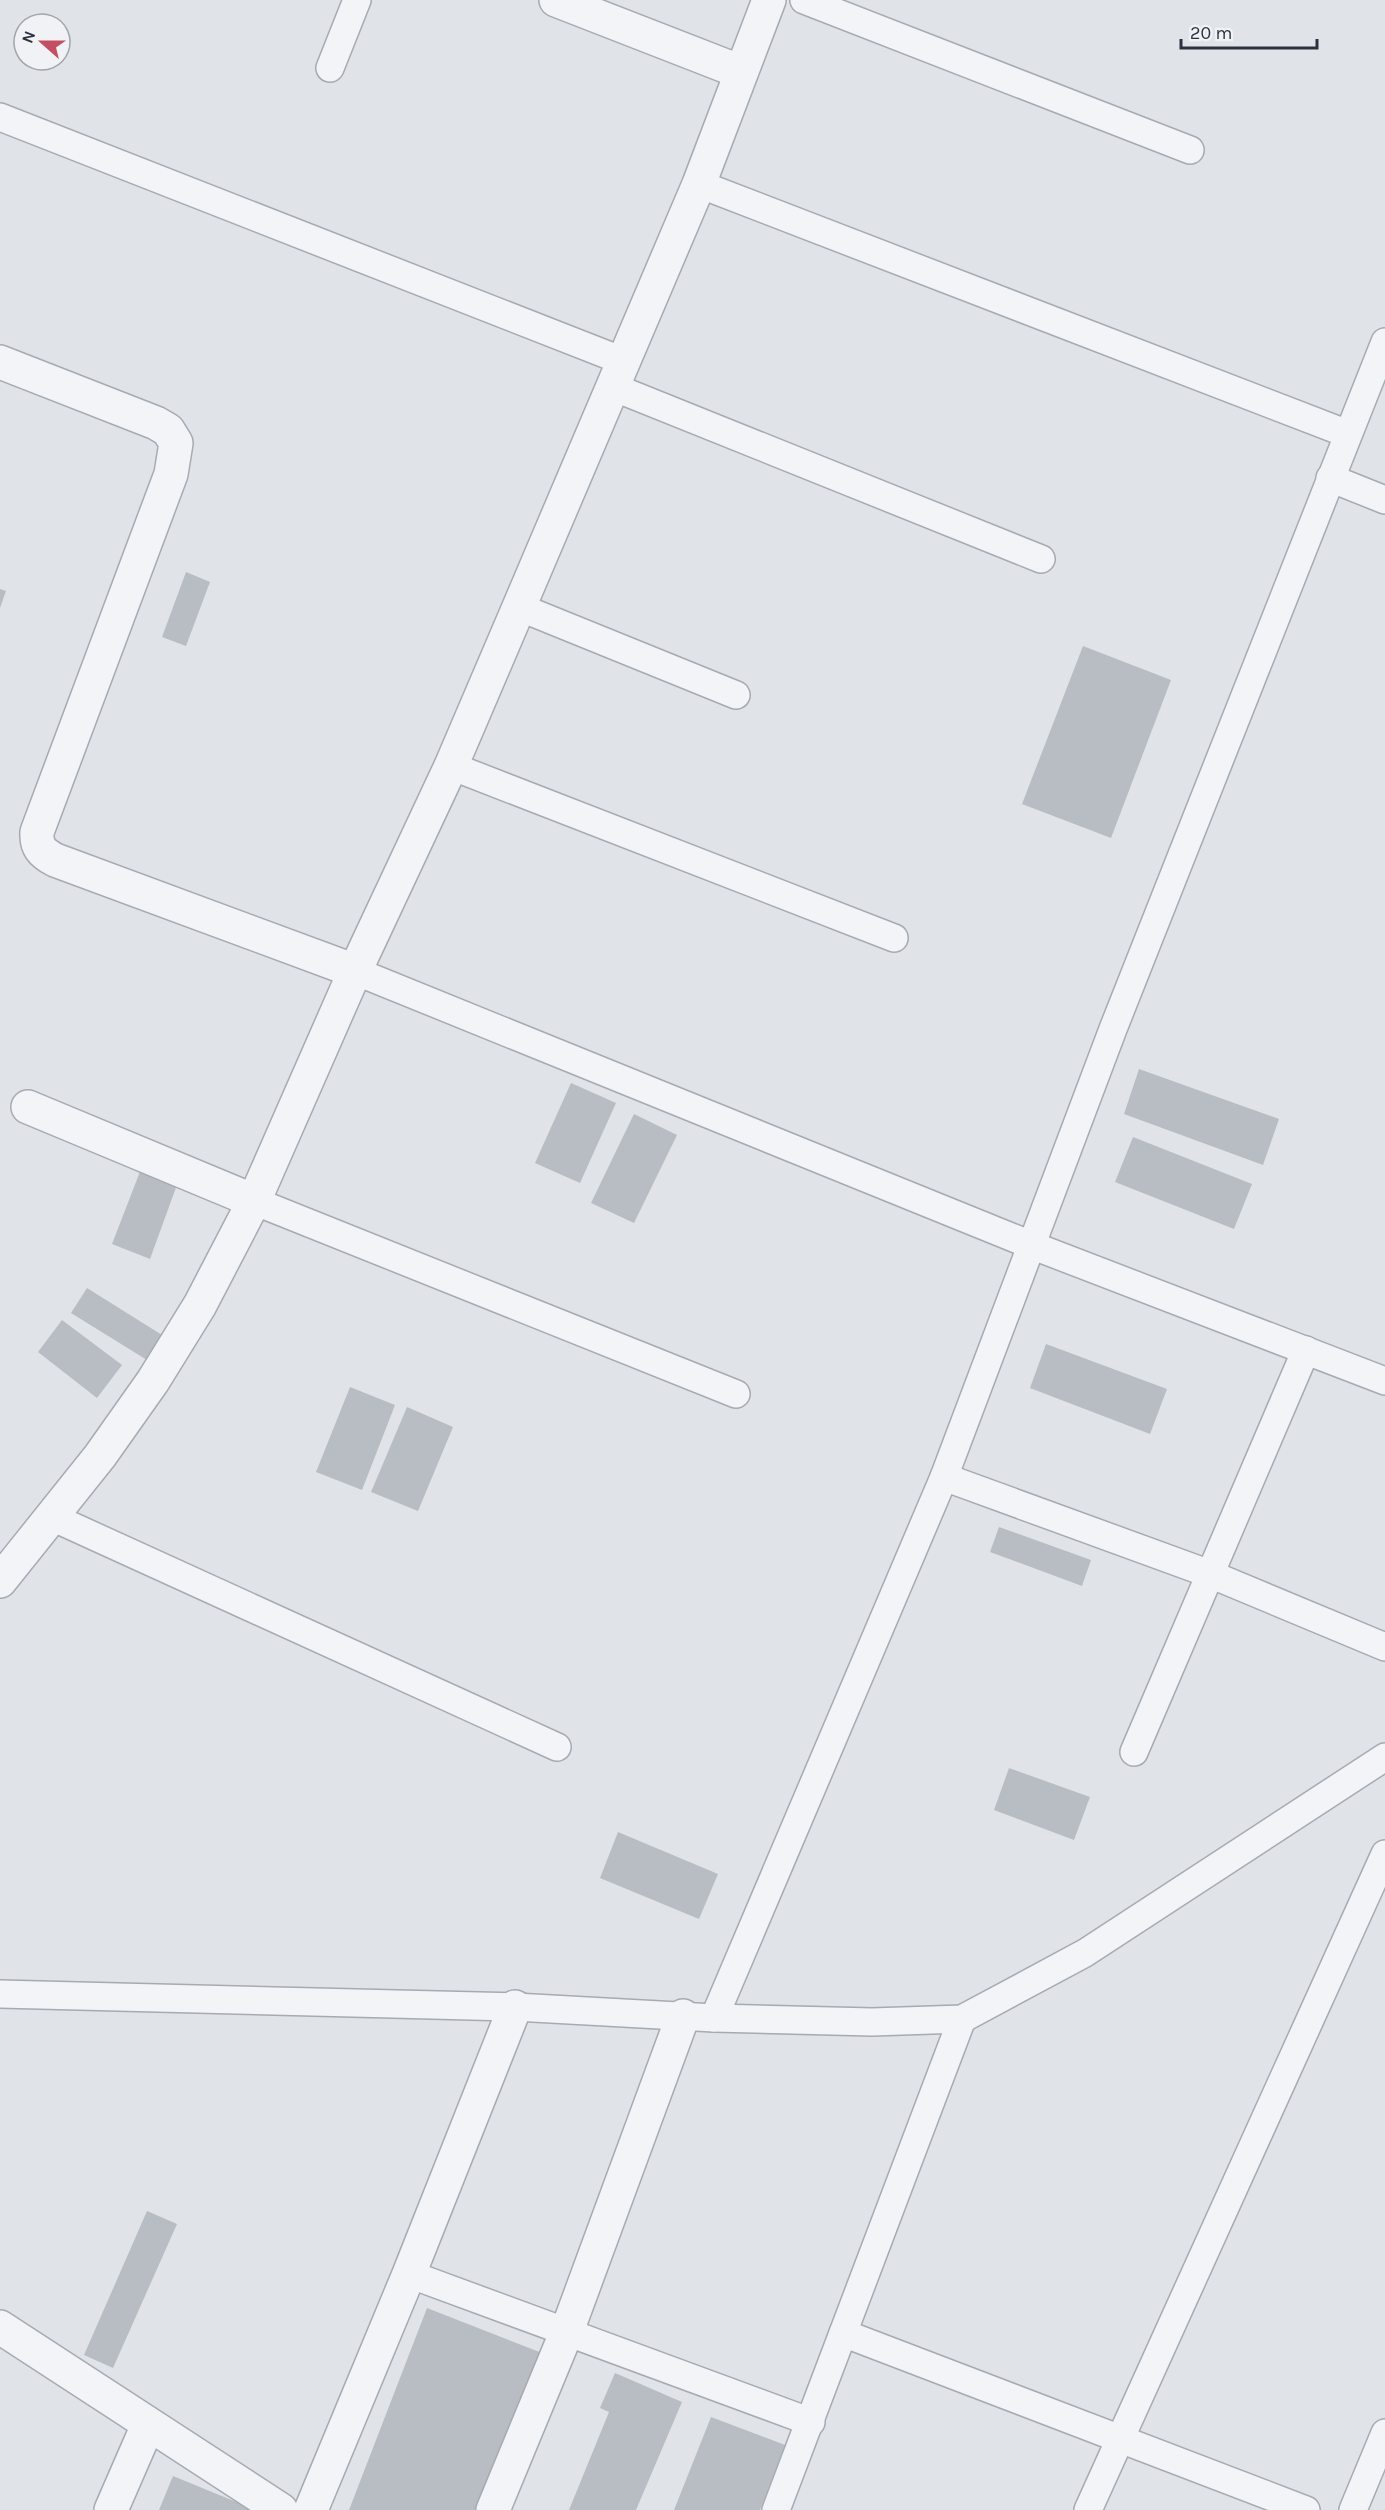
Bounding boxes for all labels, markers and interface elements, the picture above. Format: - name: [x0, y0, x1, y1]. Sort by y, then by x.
- north arrow: [12, 12, 72, 72]
- scale bar: [1181, 12, 1318, 50]
- text: 20 m: [1190, 22, 1232, 44]
- text: N: [18, 28, 39, 46]

